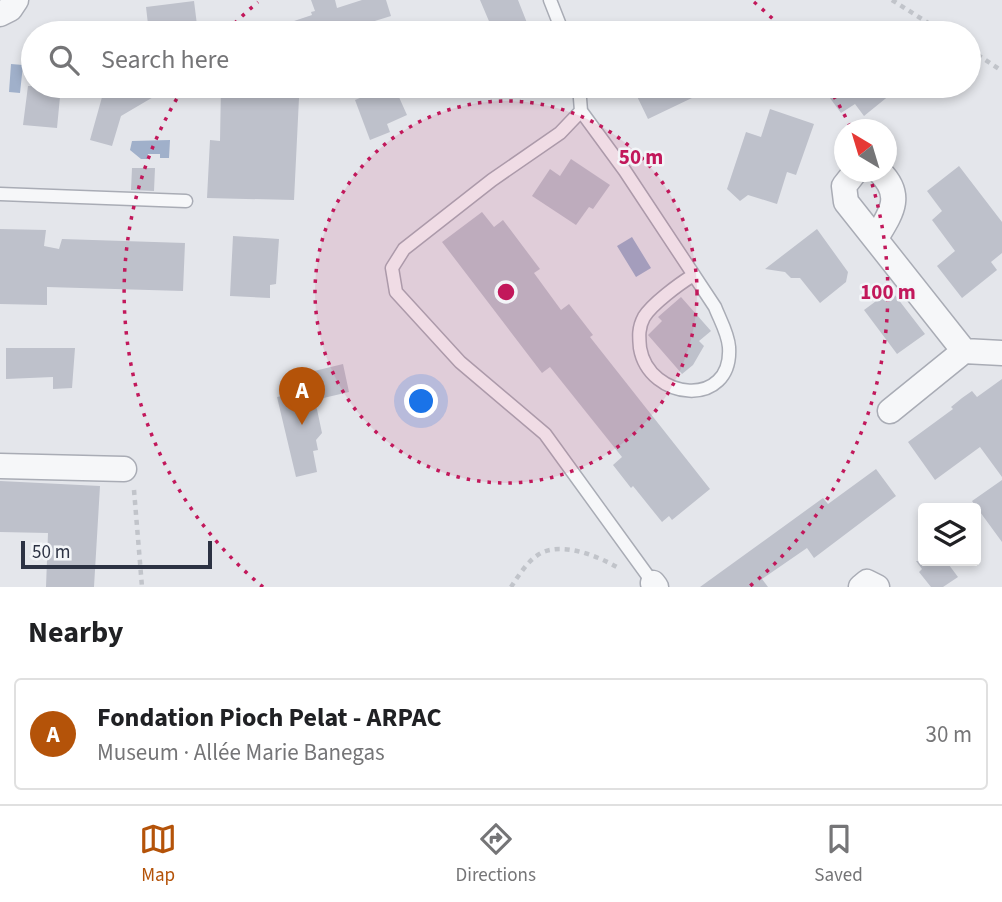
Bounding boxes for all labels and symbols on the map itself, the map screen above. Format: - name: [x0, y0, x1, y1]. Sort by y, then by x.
- north arrow: [834, 119, 897, 182]
- text: 50 m: [619, 142, 663, 172]
- text: 100 m: [860, 277, 916, 307]
- centre of rings: [494, 280, 518, 304]
- pin: A: [279, 367, 325, 425]
- your location: [404, 384, 438, 418]
- scale bar: [21, 538, 212, 570]

